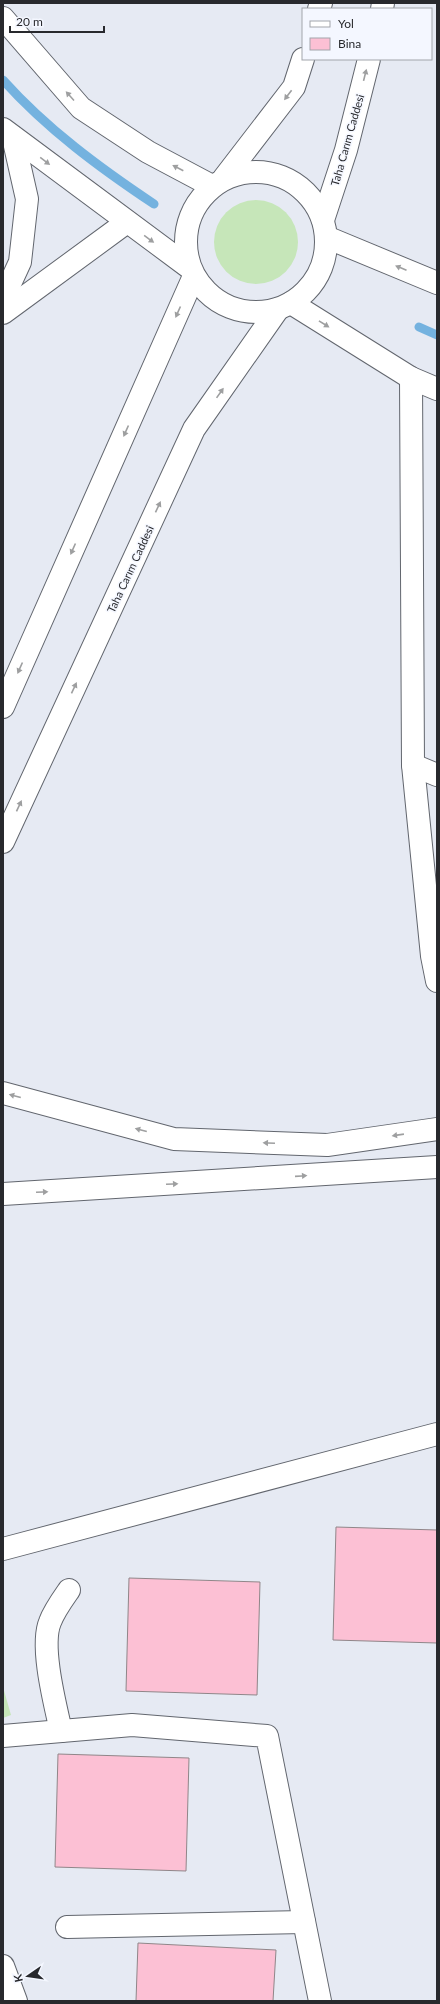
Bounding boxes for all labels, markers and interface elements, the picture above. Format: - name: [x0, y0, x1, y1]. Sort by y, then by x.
- scale bar: [10, 8, 104, 34]
- legend: [302, 8, 432, 60]
- text: 20 m: [16, 14, 43, 29]
- text: Yol: [338, 16, 354, 31]
- text: Bina: [338, 36, 361, 51]
- one-way arrow: [362, 69, 368, 81]
- one-way arrow: [284, 89, 292, 100]
- one-way arrow: [65, 91, 75, 101]
- street label: Taha Carım Caddesi: [328, 92, 366, 187]
- one-way arrow: [40, 157, 51, 165]
- one-way arrow: [172, 164, 183, 171]
- one-way arrow: [144, 234, 155, 243]
- one-way arrow: [395, 265, 407, 272]
- one-way arrow: [175, 306, 181, 317]
- one-way arrow: [319, 320, 329, 328]
- one-way arrow: [216, 388, 224, 398]
- one-way arrow: [122, 425, 128, 437]
- one-way arrow: [155, 501, 161, 513]
- street label: Taha Carım Caddesi: [104, 523, 156, 615]
- one-way arrow: [70, 544, 76, 555]
- one-way arrow: [17, 663, 23, 674]
- one-way arrow: [71, 683, 77, 694]
- one-way arrow: [16, 801, 22, 812]
- one-way arrow: [9, 1093, 21, 1099]
- one-way arrow: [134, 1127, 146, 1133]
- one-way arrow: [392, 1132, 404, 1138]
- one-way arrow: [263, 1139, 275, 1146]
- one-way arrow: [295, 1173, 307, 1180]
- one-way arrow: [166, 1181, 178, 1188]
- one-way arrow: [36, 1189, 49, 1195]
- north arrow: [8, 1956, 48, 1996]
- text: K: [10, 1973, 25, 1984]

